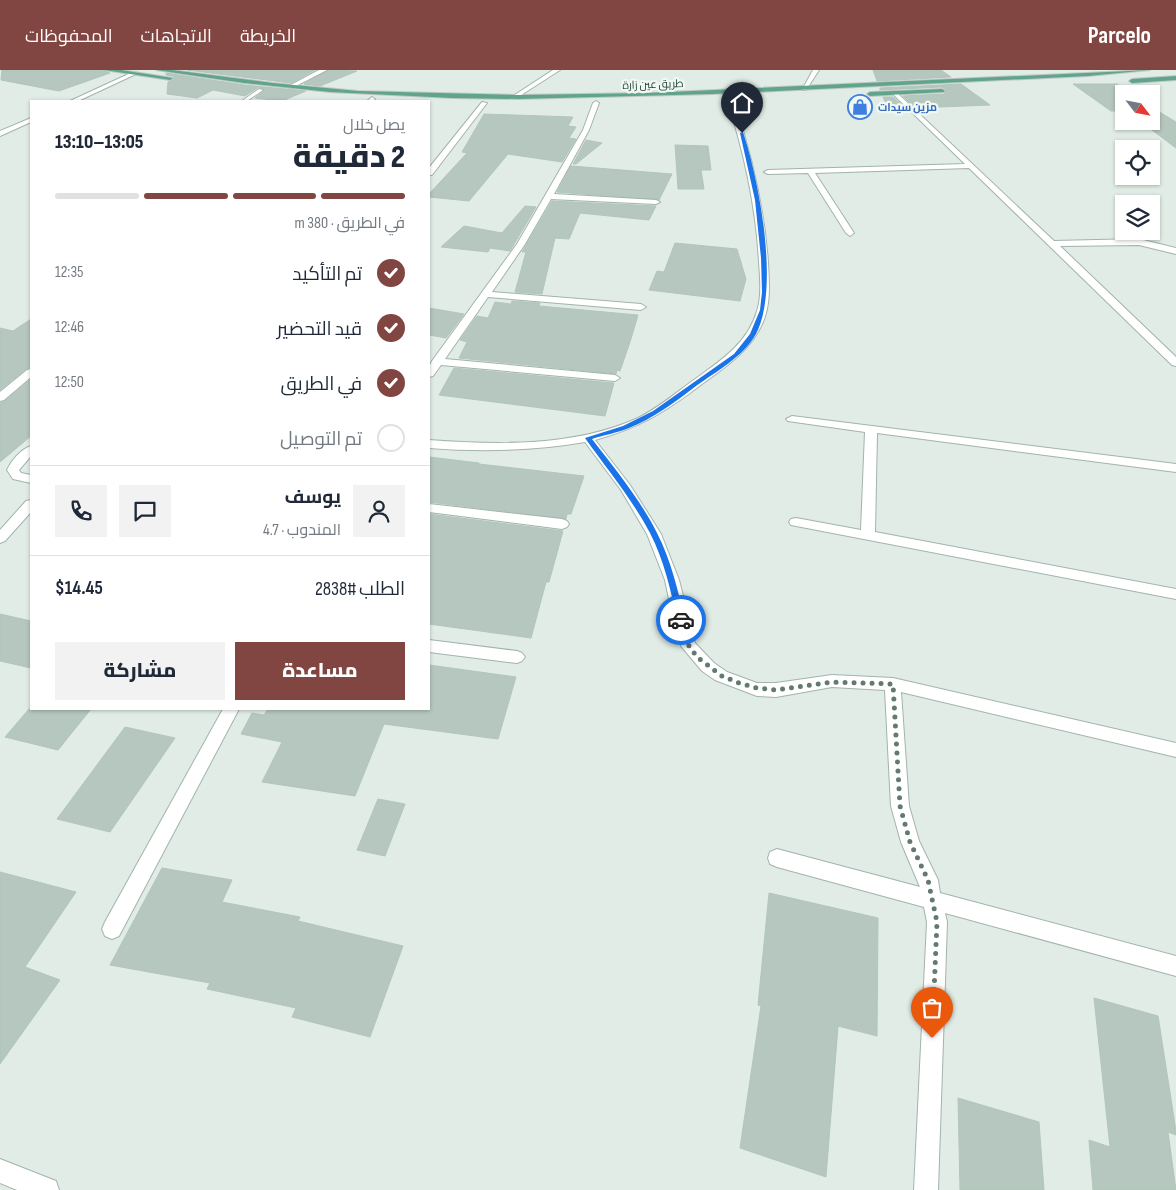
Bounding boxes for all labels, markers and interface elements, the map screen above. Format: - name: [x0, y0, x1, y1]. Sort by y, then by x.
- text: Parcelo: [1088, 21, 1151, 50]
- text: المحفوظات: [25, 26, 113, 47]
- text: الاتجاهات: [141, 26, 212, 47]
- text: الخريطة: [240, 26, 296, 47]
- street label: طريق عين زارة: [622, 77, 684, 92]
- pin: [721, 82, 763, 133]
- north arrow: [1115, 85, 1160, 130]
- map controls: [1115, 85, 1160, 240]
- icon: home: [728, 89, 756, 117]
- shop icon: مزين سيدات: [847, 94, 873, 120]
- place label: مزين سيدات: [878, 101, 937, 114]
- text: يصل خلال: [343, 116, 405, 135]
- text: 13:05–13:10: [55, 131, 144, 154]
- text: 2 دقيقة: [293, 138, 405, 177]
- button: locate: [1115, 140, 1160, 185]
- button: layers: [1115, 195, 1160, 240]
- text: في الطريق · 380 m: [294, 214, 405, 233]
- icon: check: [377, 259, 405, 287]
- text: 12:35: [55, 263, 84, 282]
- text: تم التأكيد: [292, 263, 362, 286]
- icon: check: [377, 314, 405, 342]
- text: 12:46: [55, 318, 84, 337]
- text: قيد التحضير: [277, 318, 362, 341]
- icon: check: [377, 369, 405, 397]
- text: 12:50: [55, 373, 84, 392]
- text: في الطريق: [281, 373, 362, 396]
- text: تم التوصيل: [280, 428, 362, 451]
- button: phone: [55, 485, 107, 537]
- button: chat: [119, 485, 171, 537]
- button: person: [353, 485, 405, 537]
- text: يوسف: [285, 486, 341, 509]
- text: المندوب · 4.7: [263, 521, 341, 540]
- text: $14.45: [55, 577, 103, 600]
- text: الطلب #2838: [315, 578, 405, 601]
- courier: [656, 595, 706, 645]
- icon: car: [667, 606, 695, 634]
- button: مشاركة: [55, 642, 225, 700]
- button: مساعدة: [235, 642, 405, 700]
- pin: [911, 987, 953, 1038]
- icon: bag: [918, 994, 946, 1022]

